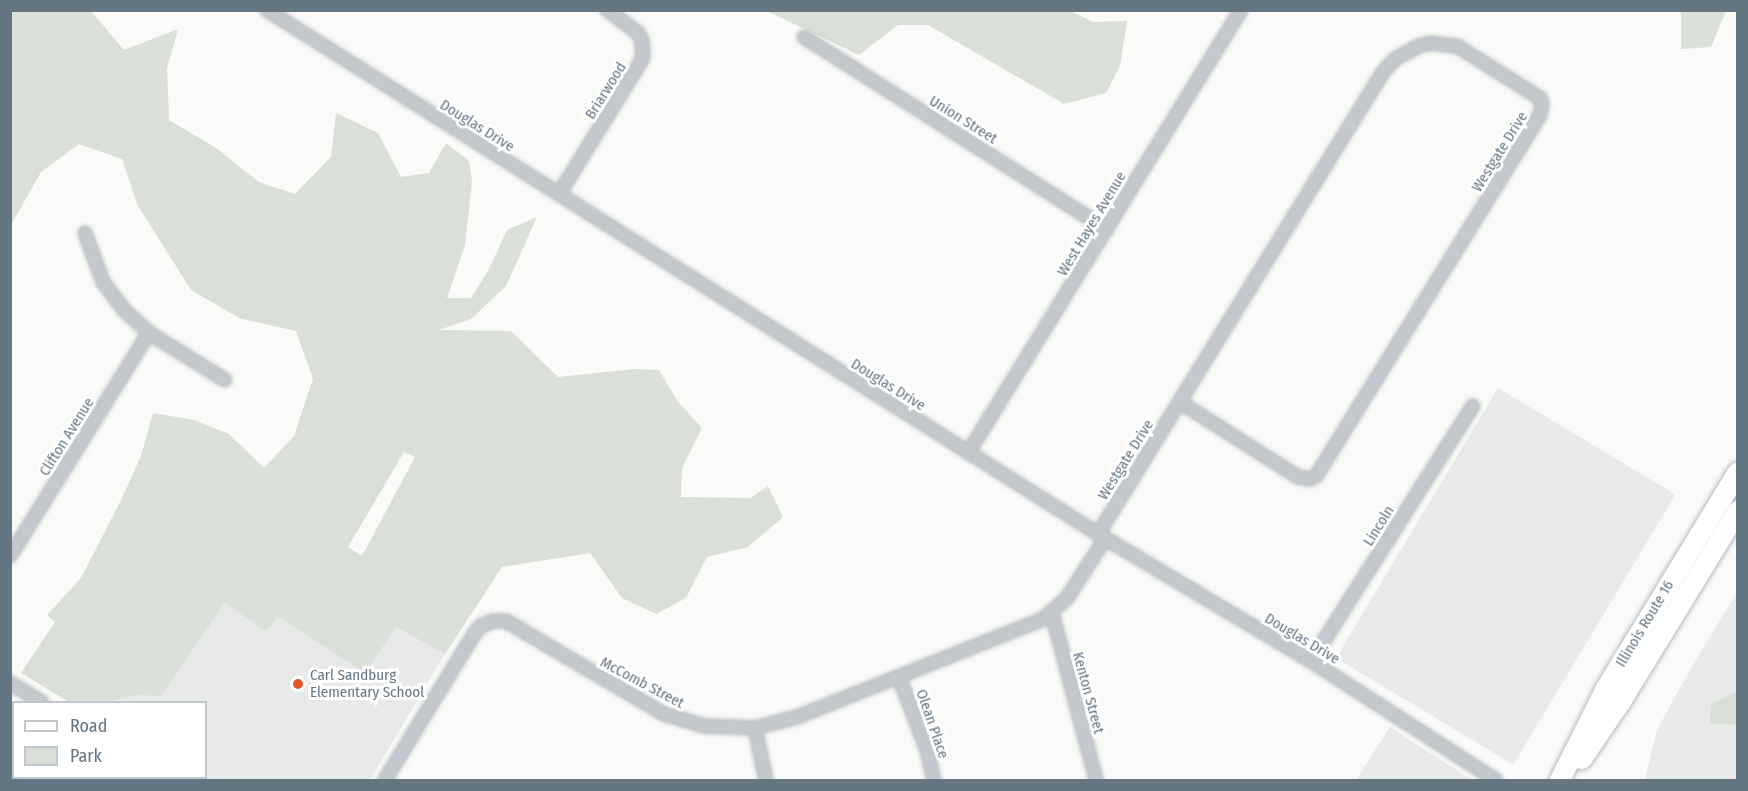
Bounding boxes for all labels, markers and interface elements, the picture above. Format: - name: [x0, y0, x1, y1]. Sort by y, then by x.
- street label: Briarwood: [582, 59, 630, 123]
- street label: Union Street: [926, 92, 1000, 148]
- street label: Douglas Drive: [436, 96, 518, 156]
- street label: Westgate Drive: [1468, 109, 1532, 195]
- street label: West Hayes Avenue: [1054, 169, 1130, 279]
- street label: Douglas Drive: [847, 355, 929, 415]
- street label: Clifton Avenue: [36, 395, 98, 479]
- street label: Westgate Drive: [1094, 417, 1158, 503]
- street label: Lincoln: [1360, 502, 1398, 550]
- street label: Illinois Route 16: [1612, 577, 1678, 671]
- street label: Douglas Drive: [1261, 610, 1343, 668]
- street label: Kenton Street: [1068, 650, 1108, 736]
- street label: McComb Street: [597, 653, 687, 713]
- place label: Carl Sandburg Elementary School: [310, 666, 424, 701]
- marker: Carl Sandburg Elementary School: [291, 677, 305, 691]
- street label: Olean Place: [912, 687, 952, 761]
- legend: [12, 701, 207, 779]
- text: Road: [70, 715, 107, 737]
- text: Park: [70, 745, 102, 767]

